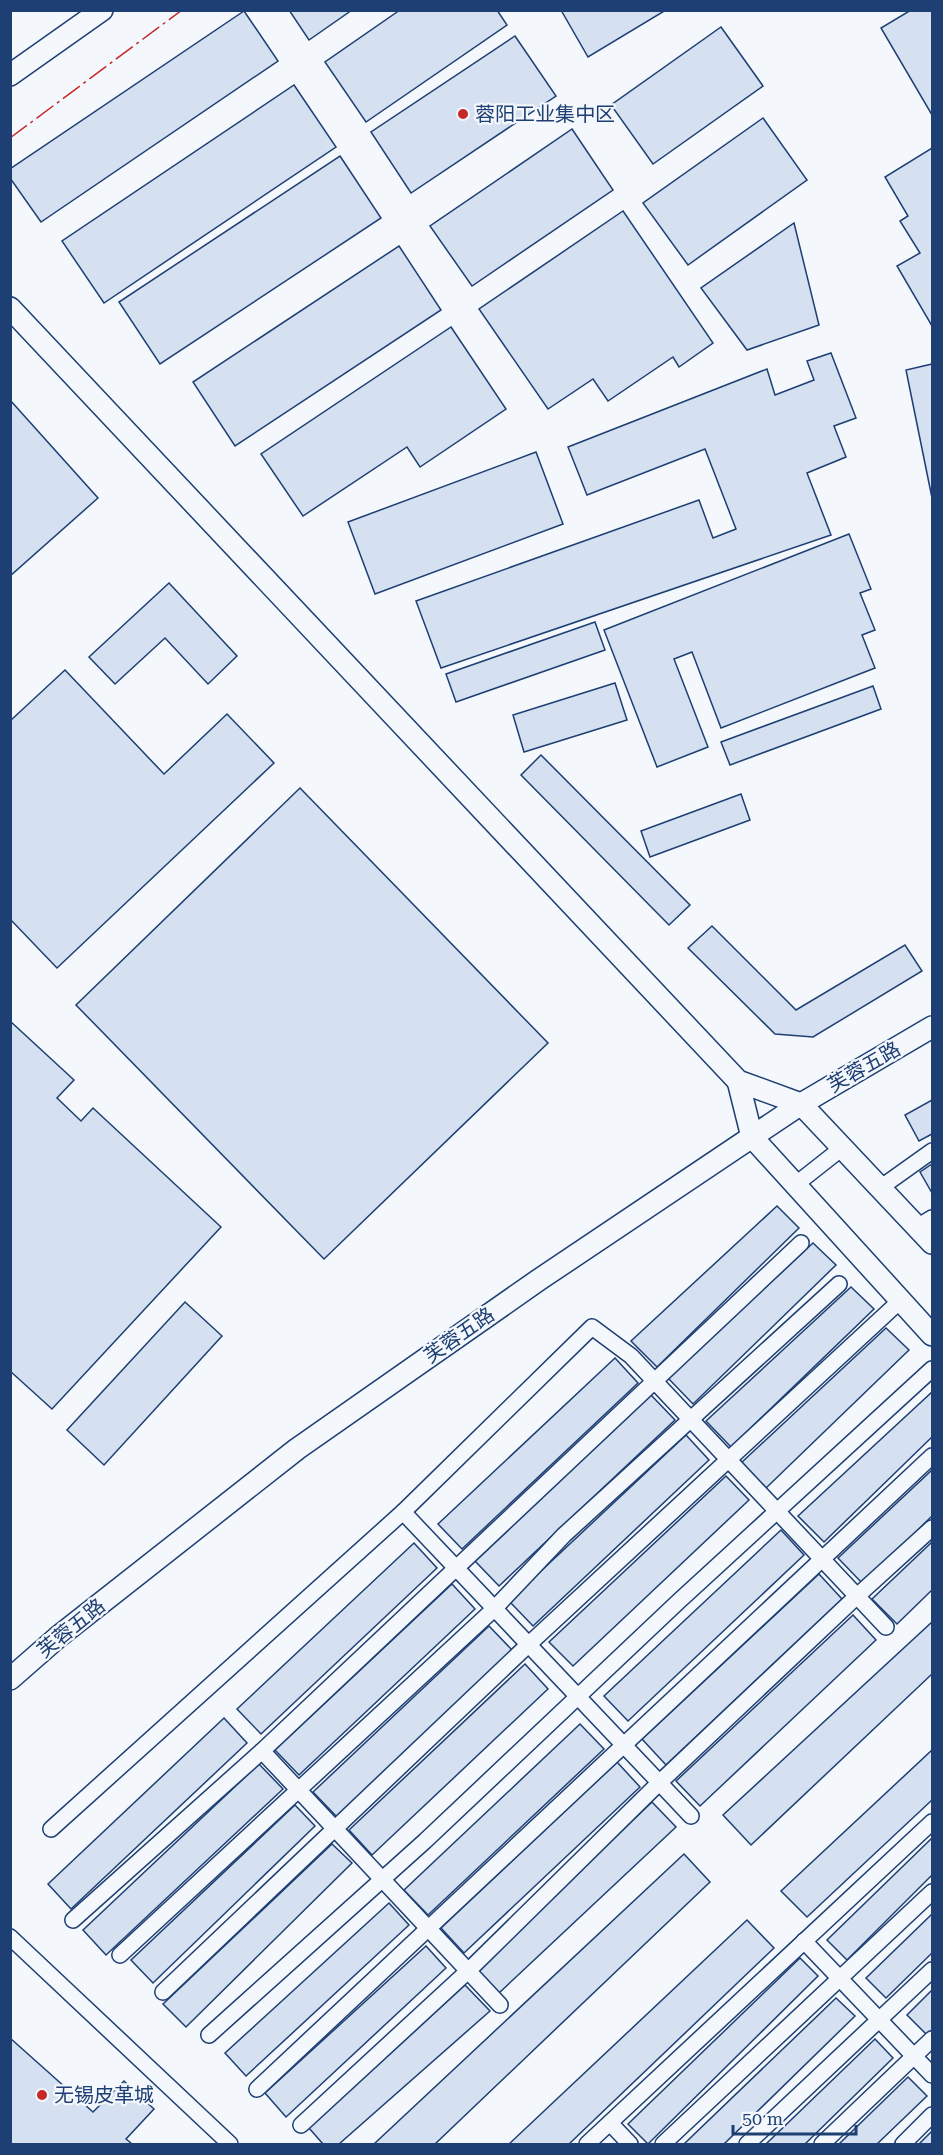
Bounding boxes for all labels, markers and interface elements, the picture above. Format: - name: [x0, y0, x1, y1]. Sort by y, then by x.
- place label: 蓉阳工业集中区: [475, 102, 615, 126]
- marker: 蓉阳工业集中区: [456, 107, 470, 121]
- street label: 芙蓉五路: [823, 1037, 905, 1097]
- street label: 芙蓉五路: [419, 1302, 499, 1368]
- street label: 芙蓉五路: [32, 1594, 110, 1662]
- place label: 无锡皮革城: [54, 2083, 154, 2107]
- marker: 无锡皮革城: [35, 2088, 49, 2102]
- scale bar: [733, 2098, 856, 2136]
- text: 50 m: [742, 2108, 783, 2129]

